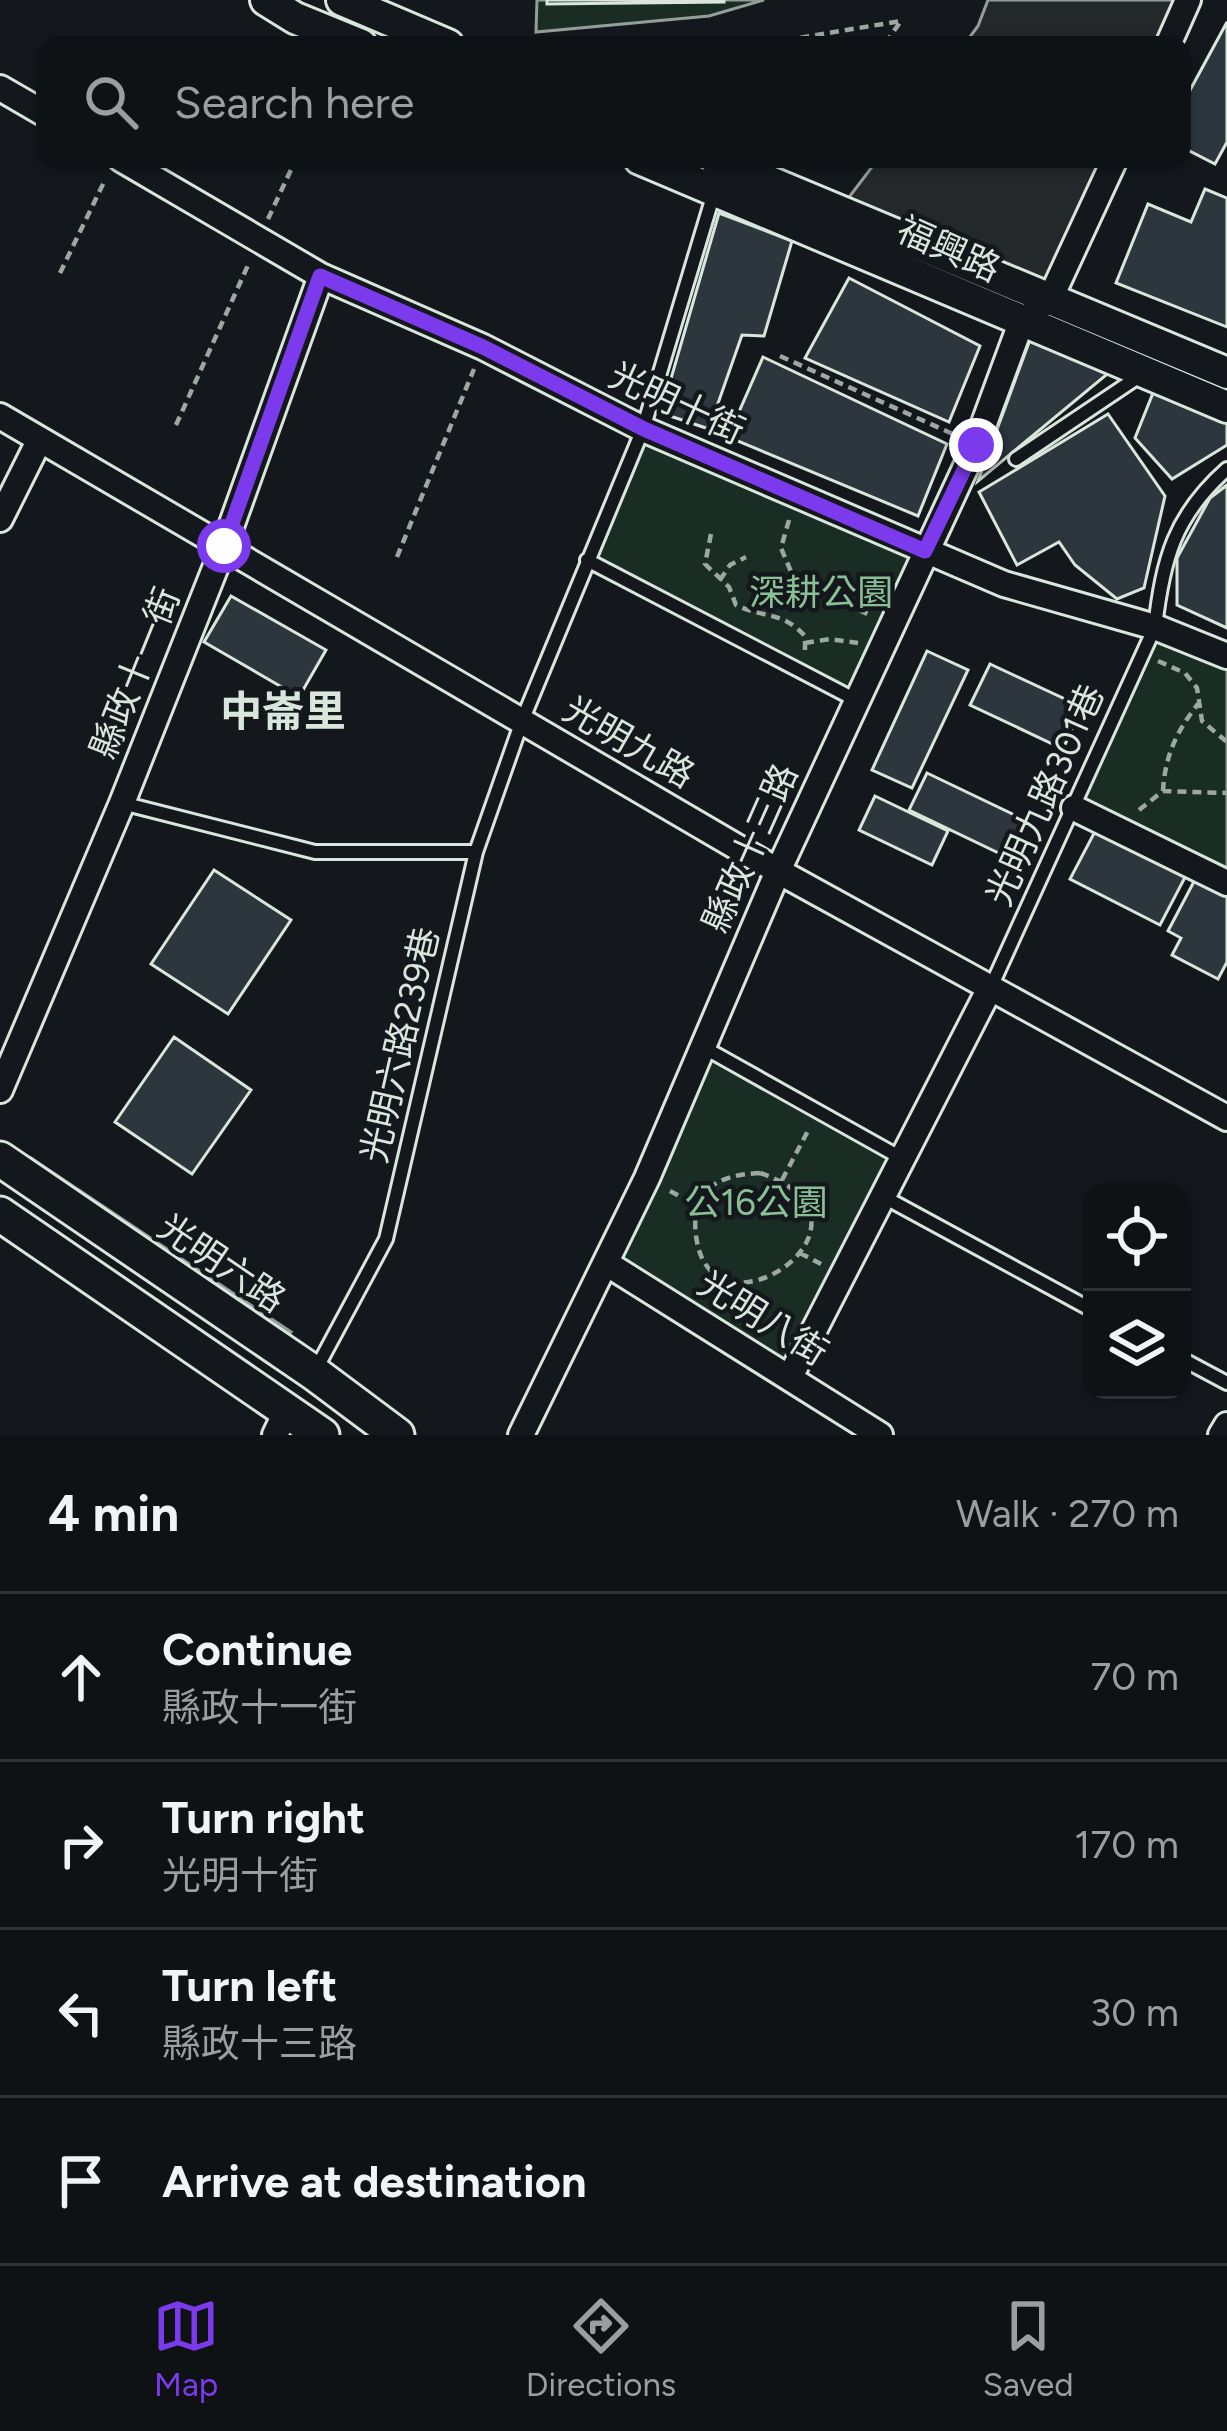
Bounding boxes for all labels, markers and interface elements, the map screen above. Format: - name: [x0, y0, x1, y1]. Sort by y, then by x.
- search box: [36, 36, 1191, 168]
- icon: search: [78, 69, 144, 135]
- text: Search here: [174, 75, 414, 129]
- street label: 福興路: [891, 207, 1007, 291]
- street label: 光明十街: [603, 353, 751, 453]
- route end: [949, 418, 1003, 472]
- route start: [197, 519, 251, 573]
- park label: 深耕公園: [749, 571, 893, 614]
- street label: 縣政十一街: [81, 581, 189, 765]
- street label: 光明九路301巷: [977, 678, 1113, 912]
- district label: 中崙里: [220, 686, 346, 737]
- street label: 光明九路: [556, 687, 702, 797]
- street label: 縣政十三路: [694, 757, 806, 939]
- street label: 光明六路239巷: [352, 923, 448, 1167]
- park label: 公16公園: [684, 1181, 828, 1224]
- map controls: [1083, 1183, 1191, 1399]
- button: locate: [1083, 1183, 1191, 1291]
- street label: 光明六路: [150, 1205, 294, 1321]
- street label: 光明八街: [691, 1262, 835, 1374]
- button: layers: [1083, 1291, 1191, 1399]
- text: 4 min: [48, 1483, 179, 1544]
- text: Walk · 270 m: [956, 1490, 1179, 1537]
- text: Continue: [162, 1622, 352, 1676]
- icon: ahead: [48, 1644, 114, 1710]
- text: 70 m: [1090, 1653, 1179, 1700]
- text: 縣政十一街: [162, 1684, 357, 1731]
- text: Turn right: [162, 1790, 365, 1844]
- icon: right: [48, 1812, 114, 1878]
- text: 170 m: [1074, 1821, 1179, 1868]
- text: 光明十街: [162, 1852, 318, 1899]
- text: Turn left: [162, 1958, 337, 2012]
- icon: left: [48, 1980, 114, 2046]
- text: 30 m: [1090, 1989, 1179, 2036]
- text: 縣政十三路: [162, 2020, 357, 2067]
- icon: arrive: [48, 2148, 114, 2214]
- text: Arrive at destination: [162, 2154, 586, 2208]
- tab: Map: [153, 2293, 219, 2404]
- tab: Directions: [526, 2293, 676, 2404]
- tab: Saved: [983, 2293, 1074, 2404]

